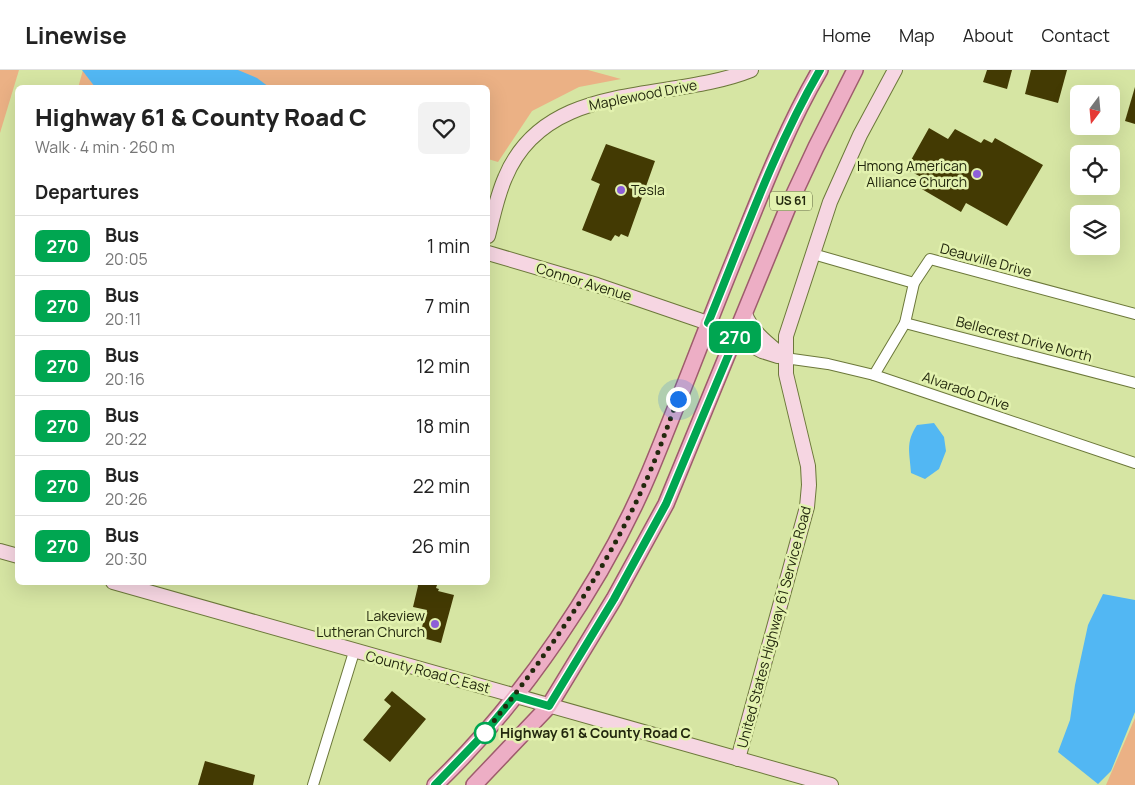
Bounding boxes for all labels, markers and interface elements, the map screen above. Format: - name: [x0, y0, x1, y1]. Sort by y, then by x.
- text: Linewise: [25, 18, 127, 51]
- text: Home: [822, 23, 871, 47]
- text: Map: [899, 23, 935, 47]
- text: About: [963, 23, 1013, 47]
- text: Contact: [1041, 23, 1110, 47]
- street label: Maplewood Drive: [587, 75, 699, 114]
- north arrow: [1070, 85, 1120, 135]
- map controls: [1070, 85, 1120, 255]
- text: Highway 61 & County Road C: [35, 100, 367, 133]
- button: heart: [418, 102, 470, 154]
- text: Walk · 4 min · 260 m: [35, 136, 175, 158]
- button: locate: [1070, 145, 1120, 195]
- place label: Hmong American Alliance Church: [857, 156, 967, 191]
- marker: Hmong American Alliance Church: [971, 168, 983, 180]
- text: Departures: [35, 179, 139, 205]
- place label: Tesla: [631, 180, 665, 199]
- marker: Tesla: [615, 184, 627, 196]
- road number: US 61: [770, 192, 812, 210]
- button: layers: [1070, 205, 1120, 255]
- text: Bus: [105, 222, 139, 248]
- text: 1 min: [427, 233, 470, 259]
- text: 270: [46, 234, 79, 258]
- street label: Deauville Drive: [938, 238, 1034, 281]
- text: 20:05: [105, 248, 148, 270]
- street label: Connor Avenue: [534, 258, 634, 305]
- text: Bus: [105, 282, 139, 308]
- text: 7 min: [425, 293, 470, 319]
- text: 270: [46, 294, 79, 318]
- text: 20:11: [105, 308, 141, 330]
- street label: Bellecrest Drive North: [954, 311, 1094, 366]
- line badge: 270: [706, 321, 764, 353]
- text: 270: [719, 325, 751, 349]
- text: Bus: [105, 342, 139, 368]
- text: 12 min: [416, 353, 470, 379]
- text: 270: [46, 354, 79, 378]
- street label: Alvarado Drive: [920, 367, 1012, 414]
- text: 20:16: [105, 368, 145, 390]
- your location: [666, 387, 691, 412]
- text: Bus: [105, 402, 139, 428]
- text: 18 min: [416, 413, 470, 439]
- text: 270: [46, 414, 79, 438]
- text: 20:22: [105, 428, 147, 450]
- text: Bus: [105, 462, 139, 488]
- text: 22 min: [413, 473, 470, 499]
- text: 270: [46, 474, 79, 498]
- text: 20:26: [105, 488, 148, 510]
- street label: United States Highway 61 Service Road: [732, 504, 815, 750]
- text: Bus: [105, 522, 139, 548]
- text: 26 min: [412, 533, 470, 559]
- text: 270: [46, 534, 79, 558]
- text: 20:30: [105, 548, 147, 570]
- place label: Lakeview Lutheran Church: [316, 606, 425, 641]
- marker: Lakeview Lutheran Church: [429, 618, 441, 630]
- street label: County Road C East: [364, 646, 493, 697]
- marker: Highway 61 & County Road C: [474, 722, 496, 744]
- place label: Highway 61 & County Road C: [500, 723, 691, 742]

